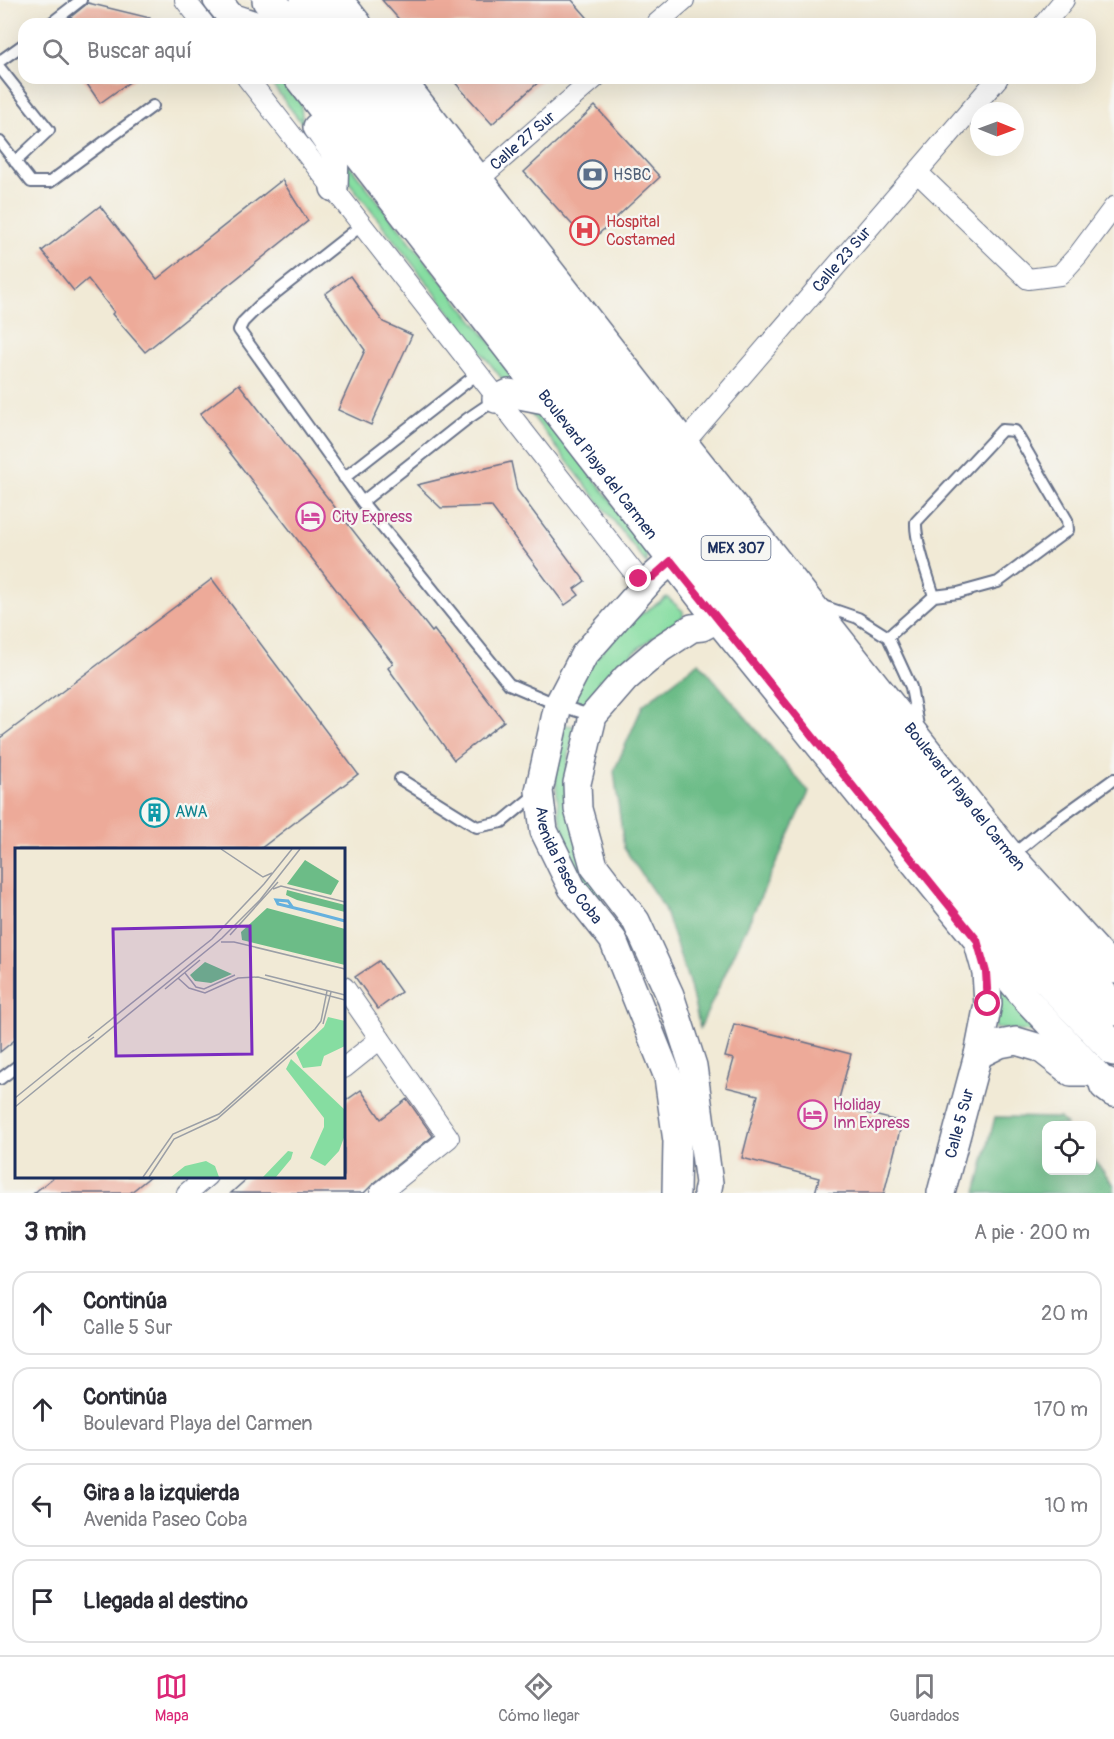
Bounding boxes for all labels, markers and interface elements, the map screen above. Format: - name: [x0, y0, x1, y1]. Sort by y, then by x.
- search box: [18, 18, 1096, 84]
- icon: search: [39, 35, 72, 68]
- text: Buscar aquí: [87, 37, 192, 65]
- north arrow: [970, 102, 1024, 156]
- street label: Calle 27 Sur: [486, 107, 560, 175]
- bank icon: HSBC: [576, 159, 608, 191]
- place label: HSBC: [613, 165, 652, 185]
- place label: Hospital Costamed: [606, 212, 675, 250]
- hospital icon: Hospital Costamed: [569, 215, 601, 247]
- street label: Calle 23 Sur: [808, 222, 876, 297]
- street label: Boulevard Playa del Carmen: [533, 386, 662, 543]
- hotel icon: City Express: [295, 501, 327, 533]
- place label: City Express: [332, 507, 412, 527]
- road number: MEX 307: [702, 536, 771, 560]
- route end: [625, 565, 651, 591]
- street label: Boulevard Playa del Carmen: [899, 719, 1030, 875]
- building icon: AWA: [138, 796, 170, 828]
- place label: AWA: [175, 802, 208, 822]
- street label: Avenida Paseo Coba: [531, 805, 607, 928]
- inset map: [15, 848, 345, 1178]
- route start: [974, 990, 1000, 1016]
- street label: Calle 5 Sur: [941, 1086, 979, 1161]
- place label: Holiday Inn Express: [833, 1095, 910, 1133]
- hotel icon: Holiday Inn Express: [796, 1098, 828, 1130]
- map controls: [1042, 1121, 1096, 1175]
- button: locate: [1042, 1121, 1096, 1175]
- text: 3 min: [24, 1216, 86, 1248]
- text: A pie · 200 m: [974, 1220, 1090, 1245]
- text: Continúa: [83, 1287, 167, 1315]
- icon: ahead: [26, 1297, 59, 1330]
- text: 20 m: [1041, 1301, 1088, 1326]
- text: Calle 5 Sur: [83, 1315, 172, 1340]
- text: Continúa: [83, 1383, 167, 1411]
- icon: ahead: [26, 1393, 59, 1426]
- text: 170 m: [1034, 1397, 1088, 1422]
- text: Boulevard Playa del Carmen: [83, 1411, 312, 1436]
- text: Gira a la izquierda: [83, 1479, 240, 1507]
- icon: left: [26, 1489, 59, 1522]
- text: 10 m: [1044, 1493, 1088, 1518]
- text: Avenida Paseo Coba: [83, 1507, 247, 1532]
- icon: arrive: [26, 1585, 59, 1618]
- text: Llegada al destino: [83, 1587, 248, 1615]
- tab: Mapa: [155, 1670, 189, 1726]
- tab: Cómo llegar: [498, 1670, 580, 1726]
- tab: Guardados: [889, 1670, 959, 1726]

